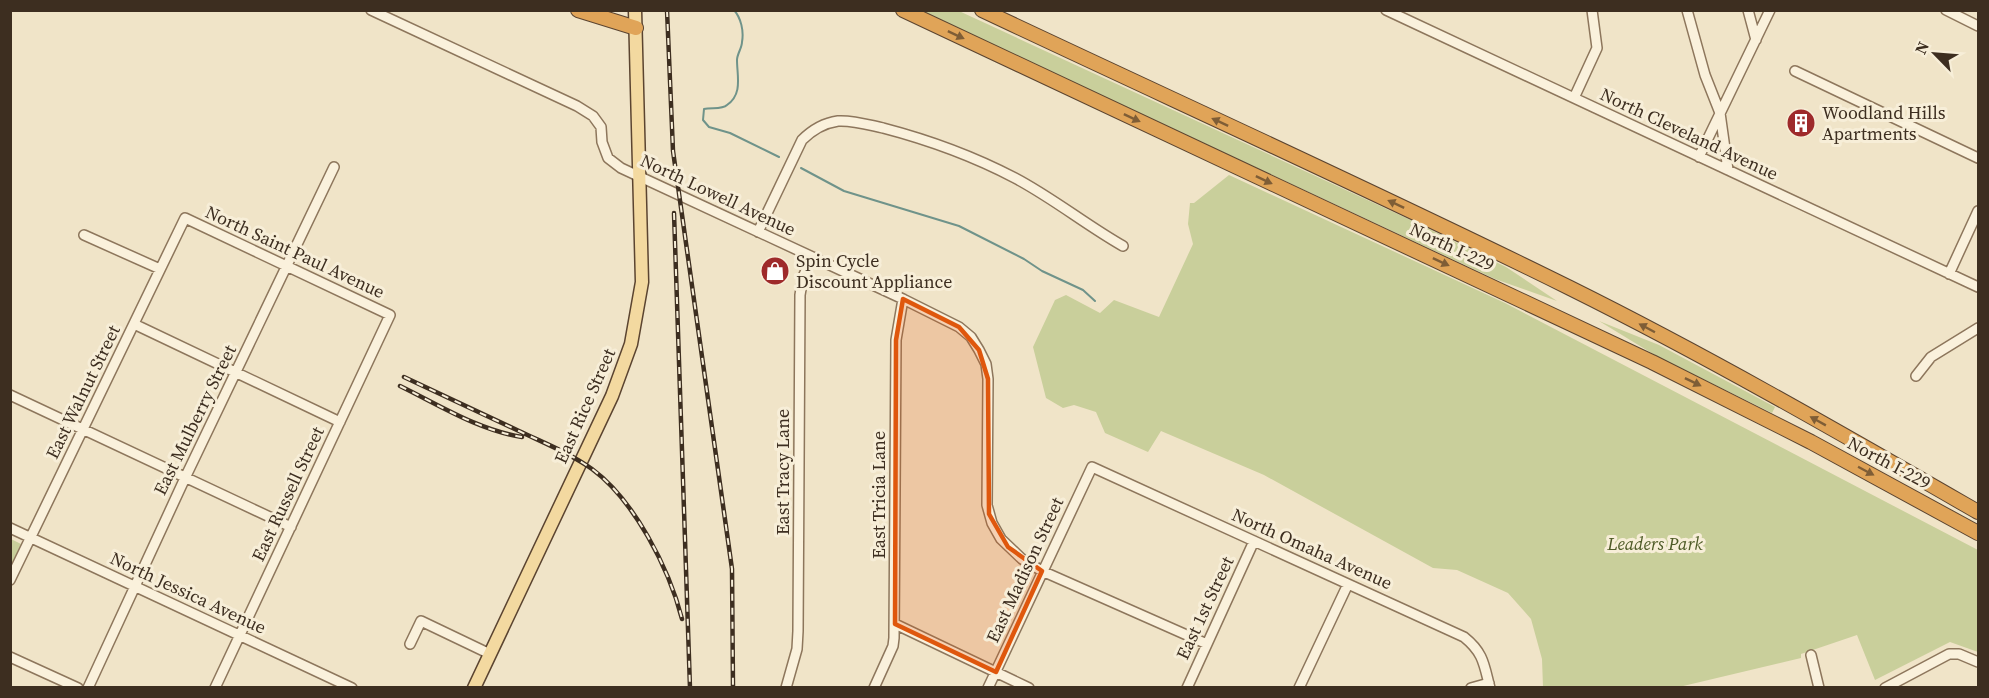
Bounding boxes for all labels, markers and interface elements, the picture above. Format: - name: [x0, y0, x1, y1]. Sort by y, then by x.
- north arrow: [1905, 24, 1965, 84]
- one-way arrow: [947, 31, 964, 40]
- text: N: [1909, 37, 1934, 58]
- street label: North Cleveland Avenue: [1596, 81, 1782, 186]
- place label: Woodland Hills Apartments: [1822, 100, 1946, 146]
- building icon: Woodland Hills Apartments: [1785, 107, 1817, 139]
- one-way arrow: [1124, 113, 1141, 122]
- one-way arrow: [1211, 117, 1228, 126]
- street label: North Lowell Avenue: [636, 148, 800, 242]
- one-way arrow: [1256, 175, 1273, 184]
- street label: North Saint Paul Avenue: [201, 199, 389, 304]
- one-way arrow: [1388, 200, 1405, 209]
- street label: North I-229: [1406, 216, 1499, 277]
- place label: Spin Cycle Discount Appliance: [796, 248, 953, 294]
- shop icon: Spin Cycle Discount Appliance: [759, 255, 791, 287]
- one-way arrow: [1433, 257, 1451, 267]
- street label: East Walnut Street: [39, 321, 126, 463]
- one-way arrow: [1638, 323, 1655, 333]
- street label: East Mulberry Street: [147, 340, 242, 499]
- street label: East Rice Street: [548, 344, 621, 467]
- one-way arrow: [1684, 376, 1702, 386]
- street label: East Tracy Lane: [770, 409, 795, 535]
- one-way arrow: [1809, 416, 1826, 426]
- street label: East Russell Street: [245, 422, 330, 565]
- street label: North I-229: [1843, 430, 1935, 495]
- street label: East Tricia Lane: [866, 431, 891, 559]
- one-way arrow: [1858, 466, 1875, 476]
- street label: East Madison Street: [980, 493, 1069, 647]
- street label: North Omaha Avenue: [1228, 502, 1396, 595]
- park label: Leaders Park: [1606, 531, 1703, 556]
- street label: North Jessica Avenue: [106, 545, 270, 640]
- street label: East 1st Street: [1170, 552, 1239, 663]

